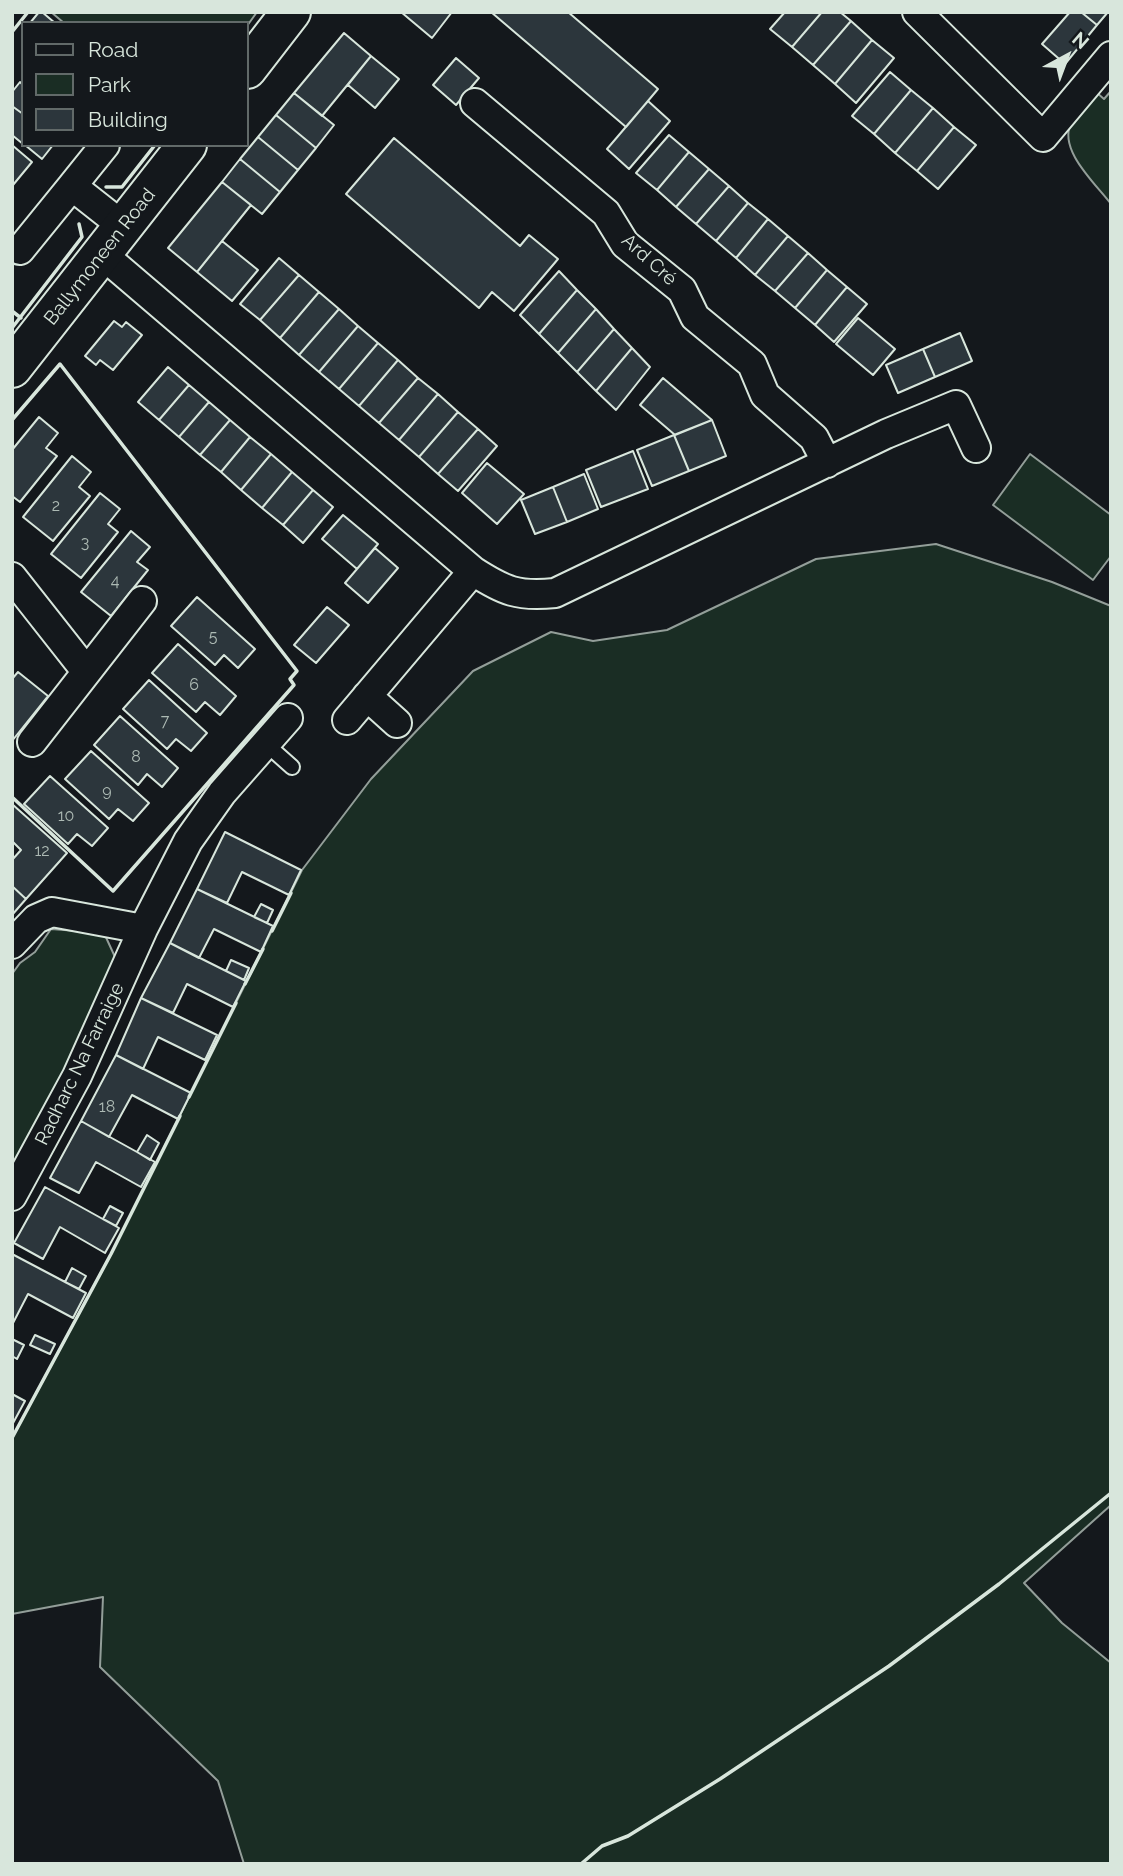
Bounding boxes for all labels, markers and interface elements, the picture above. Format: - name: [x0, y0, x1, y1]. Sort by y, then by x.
- legend: [21, 21, 248, 147]
- north arrow: [1032, 21, 1102, 91]
- text: N: [1068, 27, 1093, 53]
- text: Road: [88, 37, 138, 62]
- text: Park: [88, 72, 131, 97]
- text: Building: [88, 107, 168, 132]
- street label: Ballymoneen Road: [40, 184, 160, 330]
- street label: Ard Cré: [617, 229, 681, 291]
- house number: 2: [52, 496, 60, 516]
- house number: 3: [81, 533, 89, 553]
- house number: 4: [111, 571, 119, 591]
- house number: 5: [209, 627, 217, 647]
- house number: 6: [189, 675, 199, 695]
- house number: 7: [161, 711, 169, 731]
- house number: 8: [131, 747, 141, 767]
- house number: 9: [102, 781, 112, 801]
- house number: 10: [58, 806, 74, 826]
- house number: 12: [34, 841, 50, 861]
- street label: Radharc Na Farraige: [31, 979, 129, 1149]
- house number: 18: [99, 1097, 115, 1117]

